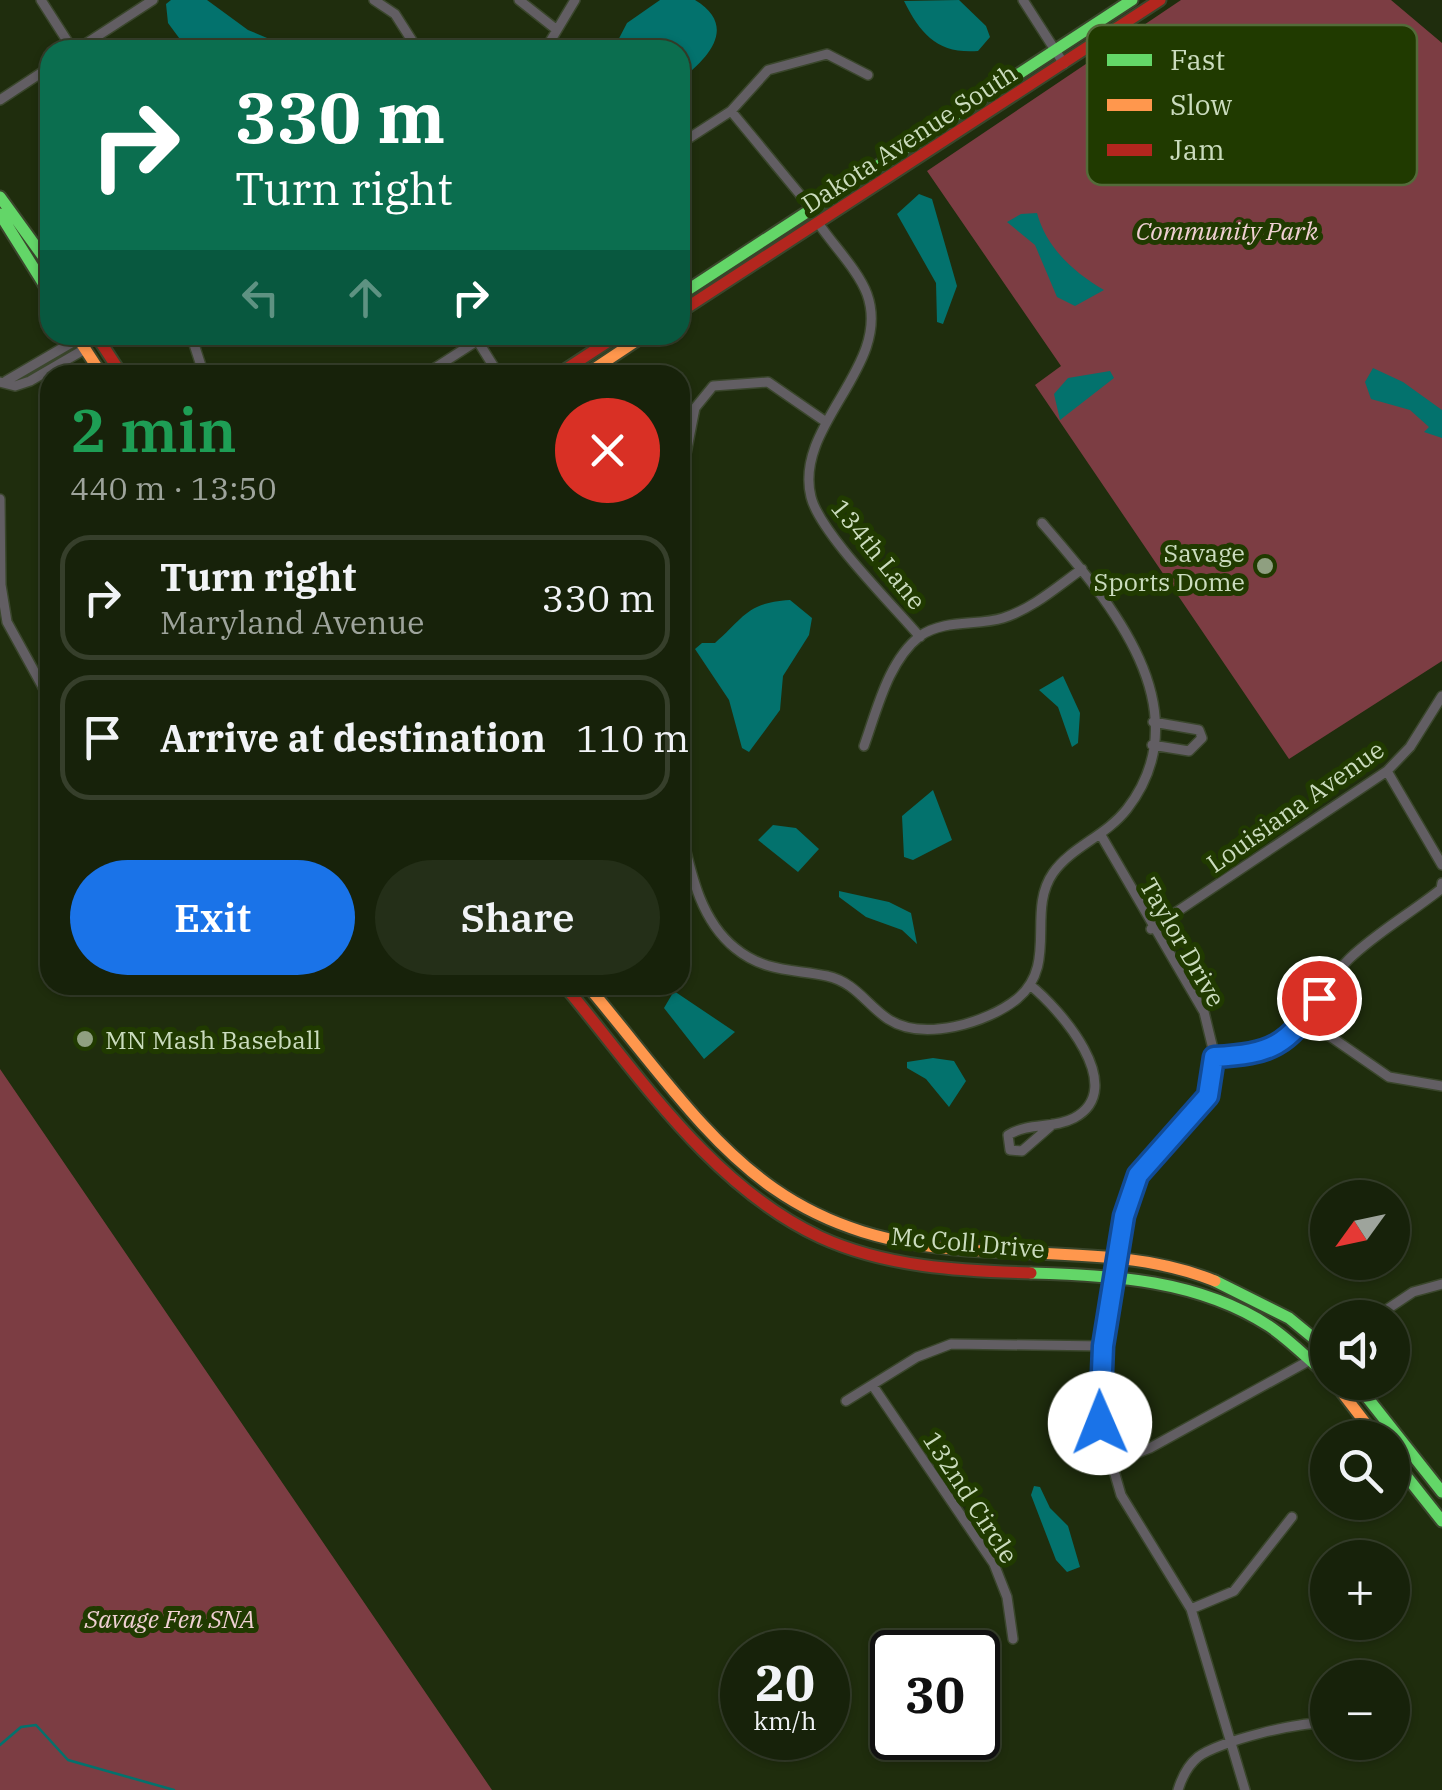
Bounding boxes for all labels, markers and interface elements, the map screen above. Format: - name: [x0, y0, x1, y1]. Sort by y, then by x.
- legend: [1087, 25, 1417, 185]
- text: Fast: [1170, 41, 1225, 78]
- street label: Dakota Avenue South: [795, 56, 1023, 220]
- text: 330 m: [235, 71, 445, 162]
- icon: right: [70, 80, 200, 210]
- text: Slow: [1170, 86, 1232, 123]
- text: Jam: [1170, 131, 1225, 168]
- text: Turn right: [235, 159, 453, 217]
- park label: Community Park: [1136, 214, 1319, 247]
- icon: left: [233, 270, 288, 325]
- icon: ahead: [338, 270, 393, 325]
- icon: right: [443, 270, 498, 325]
- text: 2 min: [70, 390, 237, 469]
- button: close: [555, 398, 660, 503]
- text: 440 m · 13:50: [70, 467, 277, 509]
- street label: 134th Lane: [824, 492, 934, 616]
- place label: Savage Sports Dome: [1094, 536, 1245, 598]
- text: Turn right: [160, 552, 356, 601]
- marker: Savage Sports Dome: [1254, 555, 1276, 577]
- icon: right: [75, 570, 130, 625]
- text: 330 m: [542, 573, 655, 622]
- text: Maryland Avenue: [160, 601, 424, 643]
- icon: arrive: [75, 710, 130, 765]
- text: Arrive at destination: [160, 713, 546, 762]
- text: 110 m: [576, 713, 689, 762]
- street label: Louisiana Avenue: [1200, 732, 1390, 880]
- button: Exit: [70, 860, 355, 975]
- button: Share: [375, 860, 660, 975]
- street label: Taylor Drive: [1133, 872, 1233, 1012]
- pin: [1277, 956, 1362, 1041]
- icon: arrive: [1292, 971, 1347, 1026]
- place label: MN Mash Baseball: [105, 1023, 321, 1056]
- marker: MN Mash Baseball: [74, 1028, 96, 1050]
- north arrow: [1310, 1180, 1410, 1280]
- map controls: [1310, 1180, 1410, 1760]
- street label: Mc Coll Drive: [890, 1219, 1046, 1265]
- button: sound: [1310, 1300, 1410, 1400]
- position arrow: [1048, 1371, 1152, 1475]
- button: search: [1310, 1420, 1410, 1520]
- street label: 132nd Circle: [916, 1425, 1026, 1569]
- button: +: [1310, 1540, 1410, 1640]
- park label: Savage Fen SNA: [84, 1602, 255, 1635]
- speed limit sign: 30: [870, 1630, 1000, 1760]
- text: 20: [755, 1650, 815, 1715]
- button: −: [1310, 1660, 1410, 1760]
- text: km/h: [753, 1704, 817, 1737]

